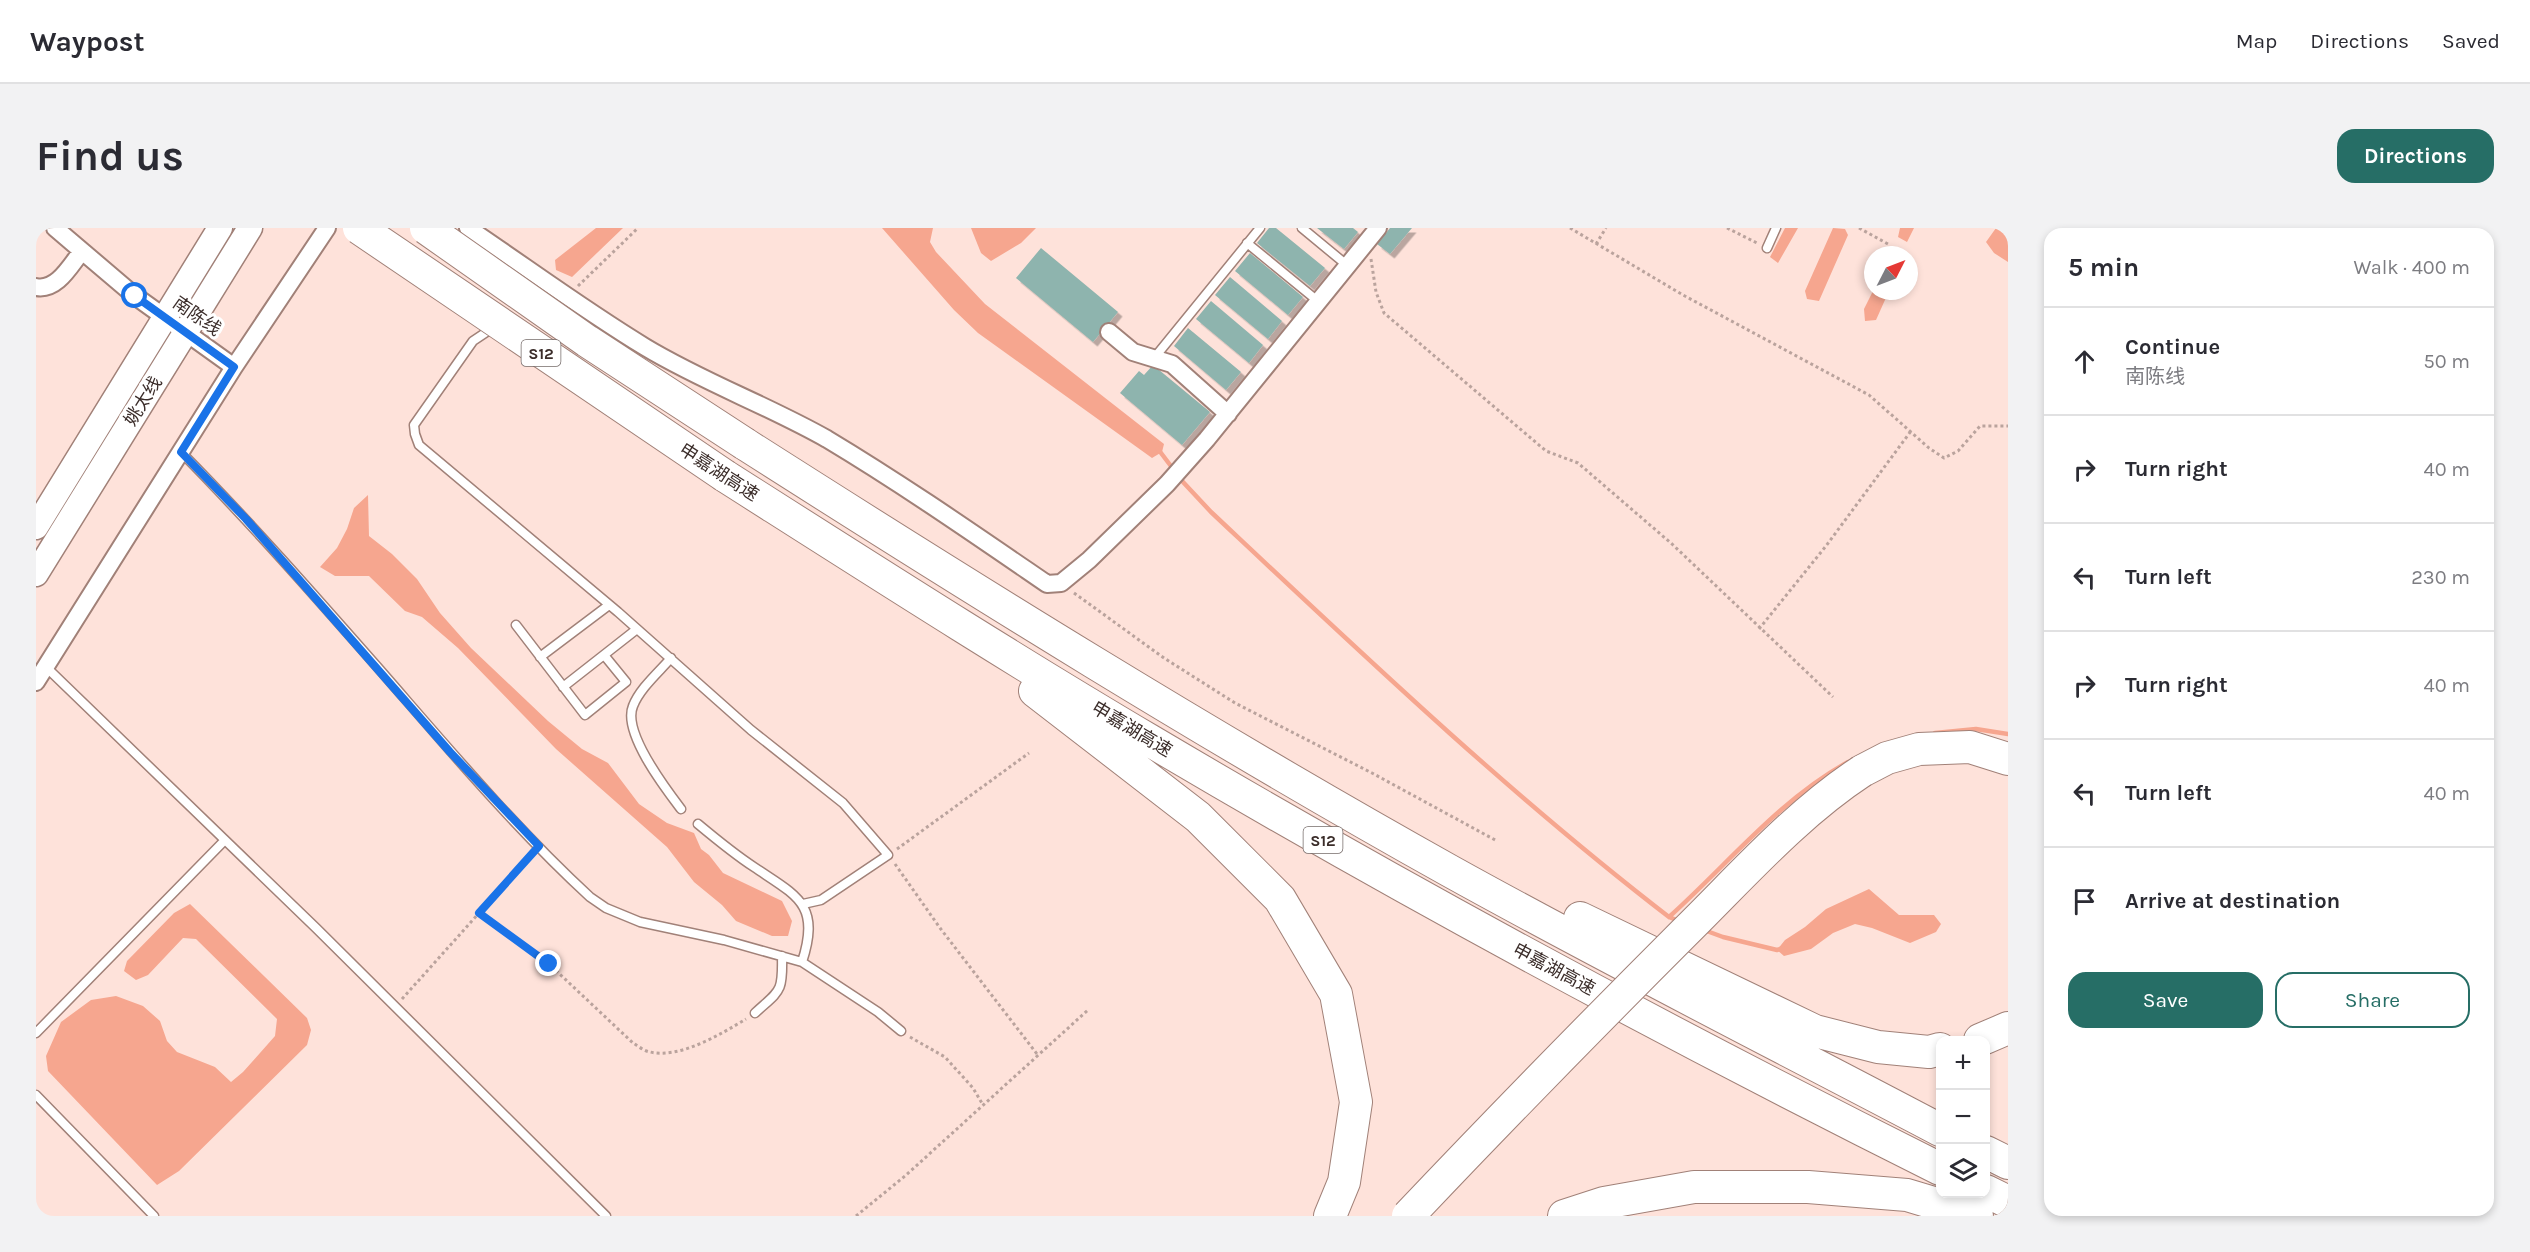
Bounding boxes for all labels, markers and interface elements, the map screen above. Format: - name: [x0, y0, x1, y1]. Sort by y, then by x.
- text: Waypost: [30, 25, 145, 58]
- text: Map: [2236, 29, 2277, 53]
- text: Directions: [2310, 29, 2409, 53]
- text: Saved: [2442, 29, 2500, 53]
- button: Directions: [2337, 129, 2494, 183]
- text: Find us: [36, 131, 184, 181]
- north arrow: [1864, 246, 1918, 300]
- text: 5 min: [2068, 252, 2139, 283]
- text: Walk · 400 m: [2353, 256, 2470, 279]
- route start: [121, 282, 147, 308]
- street label: 南陈线: [169, 292, 225, 340]
- text: Continue: [2125, 334, 2220, 360]
- road number: S12: [522, 340, 560, 366]
- icon: ahead: [2068, 345, 2101, 378]
- text: 50 m: [2423, 350, 2470, 373]
- text: 南陈线: [2125, 365, 2185, 388]
- street label: 姚太线: [119, 372, 167, 430]
- street label: 申嘉湖高速: [675, 438, 763, 506]
- icon: right: [2068, 453, 2101, 486]
- text: Turn right: [2125, 456, 2228, 482]
- text: 40 m: [2424, 458, 2470, 481]
- icon: left: [2068, 561, 2101, 594]
- text: Turn left: [2125, 564, 2212, 590]
- text: 230 m: [2411, 566, 2470, 589]
- icon: right: [2068, 669, 2101, 702]
- text: Turn right: [2125, 672, 2228, 698]
- text: 40 m: [2424, 674, 2470, 697]
- street label: 申嘉湖高速: [1088, 696, 1176, 762]
- icon: left: [2068, 777, 2101, 810]
- text: Turn left: [2125, 780, 2212, 806]
- text: 40 m: [2424, 782, 2470, 805]
- road number: S12: [1304, 827, 1342, 853]
- icon: arrive: [2068, 885, 2101, 918]
- text: Arrive at destination: [2125, 888, 2340, 914]
- street label: 申嘉湖高速: [1509, 938, 1599, 1000]
- route end: [535, 950, 561, 976]
- button: Save: [2068, 972, 2263, 1028]
- button: Share: [2275, 972, 2470, 1028]
- map controls: [1936, 1036, 1990, 1198]
- button: +: [1936, 1036, 1990, 1090]
- button: −: [1936, 1090, 1990, 1144]
- button: layers: [1936, 1144, 1990, 1198]

